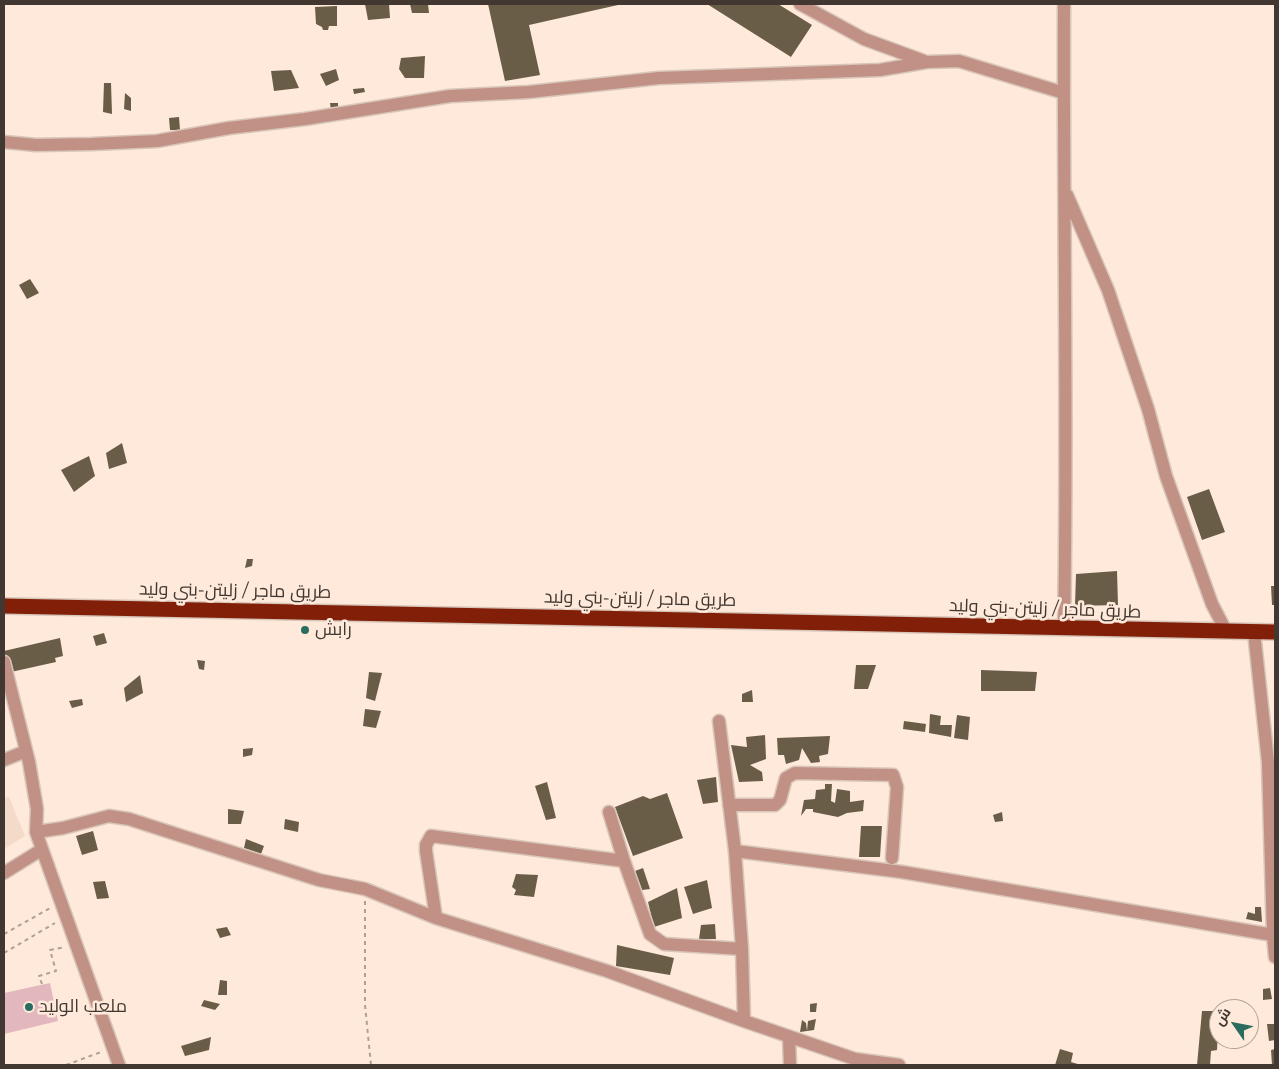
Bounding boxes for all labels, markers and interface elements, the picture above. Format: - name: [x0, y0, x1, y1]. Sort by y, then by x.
- street label: طريق ماجر / زليتن-بني وليد: [139, 579, 331, 603]
- street label: طريق ماجر / زليتن-بني وليد: [544, 587, 736, 611]
- street label: طريق ماجر / زليتن-بني وليد: [948, 595, 1142, 623]
- place label: رابش: [315, 619, 352, 641]
- marker: رابش: [299, 624, 311, 636]
- place label: ملعب الوليد: [39, 996, 127, 1018]
- north arrow: [1209, 999, 1259, 1049]
- marker: ملعب الوليد: [23, 1001, 35, 1013]
- text: ش: [1210, 1004, 1235, 1029]

